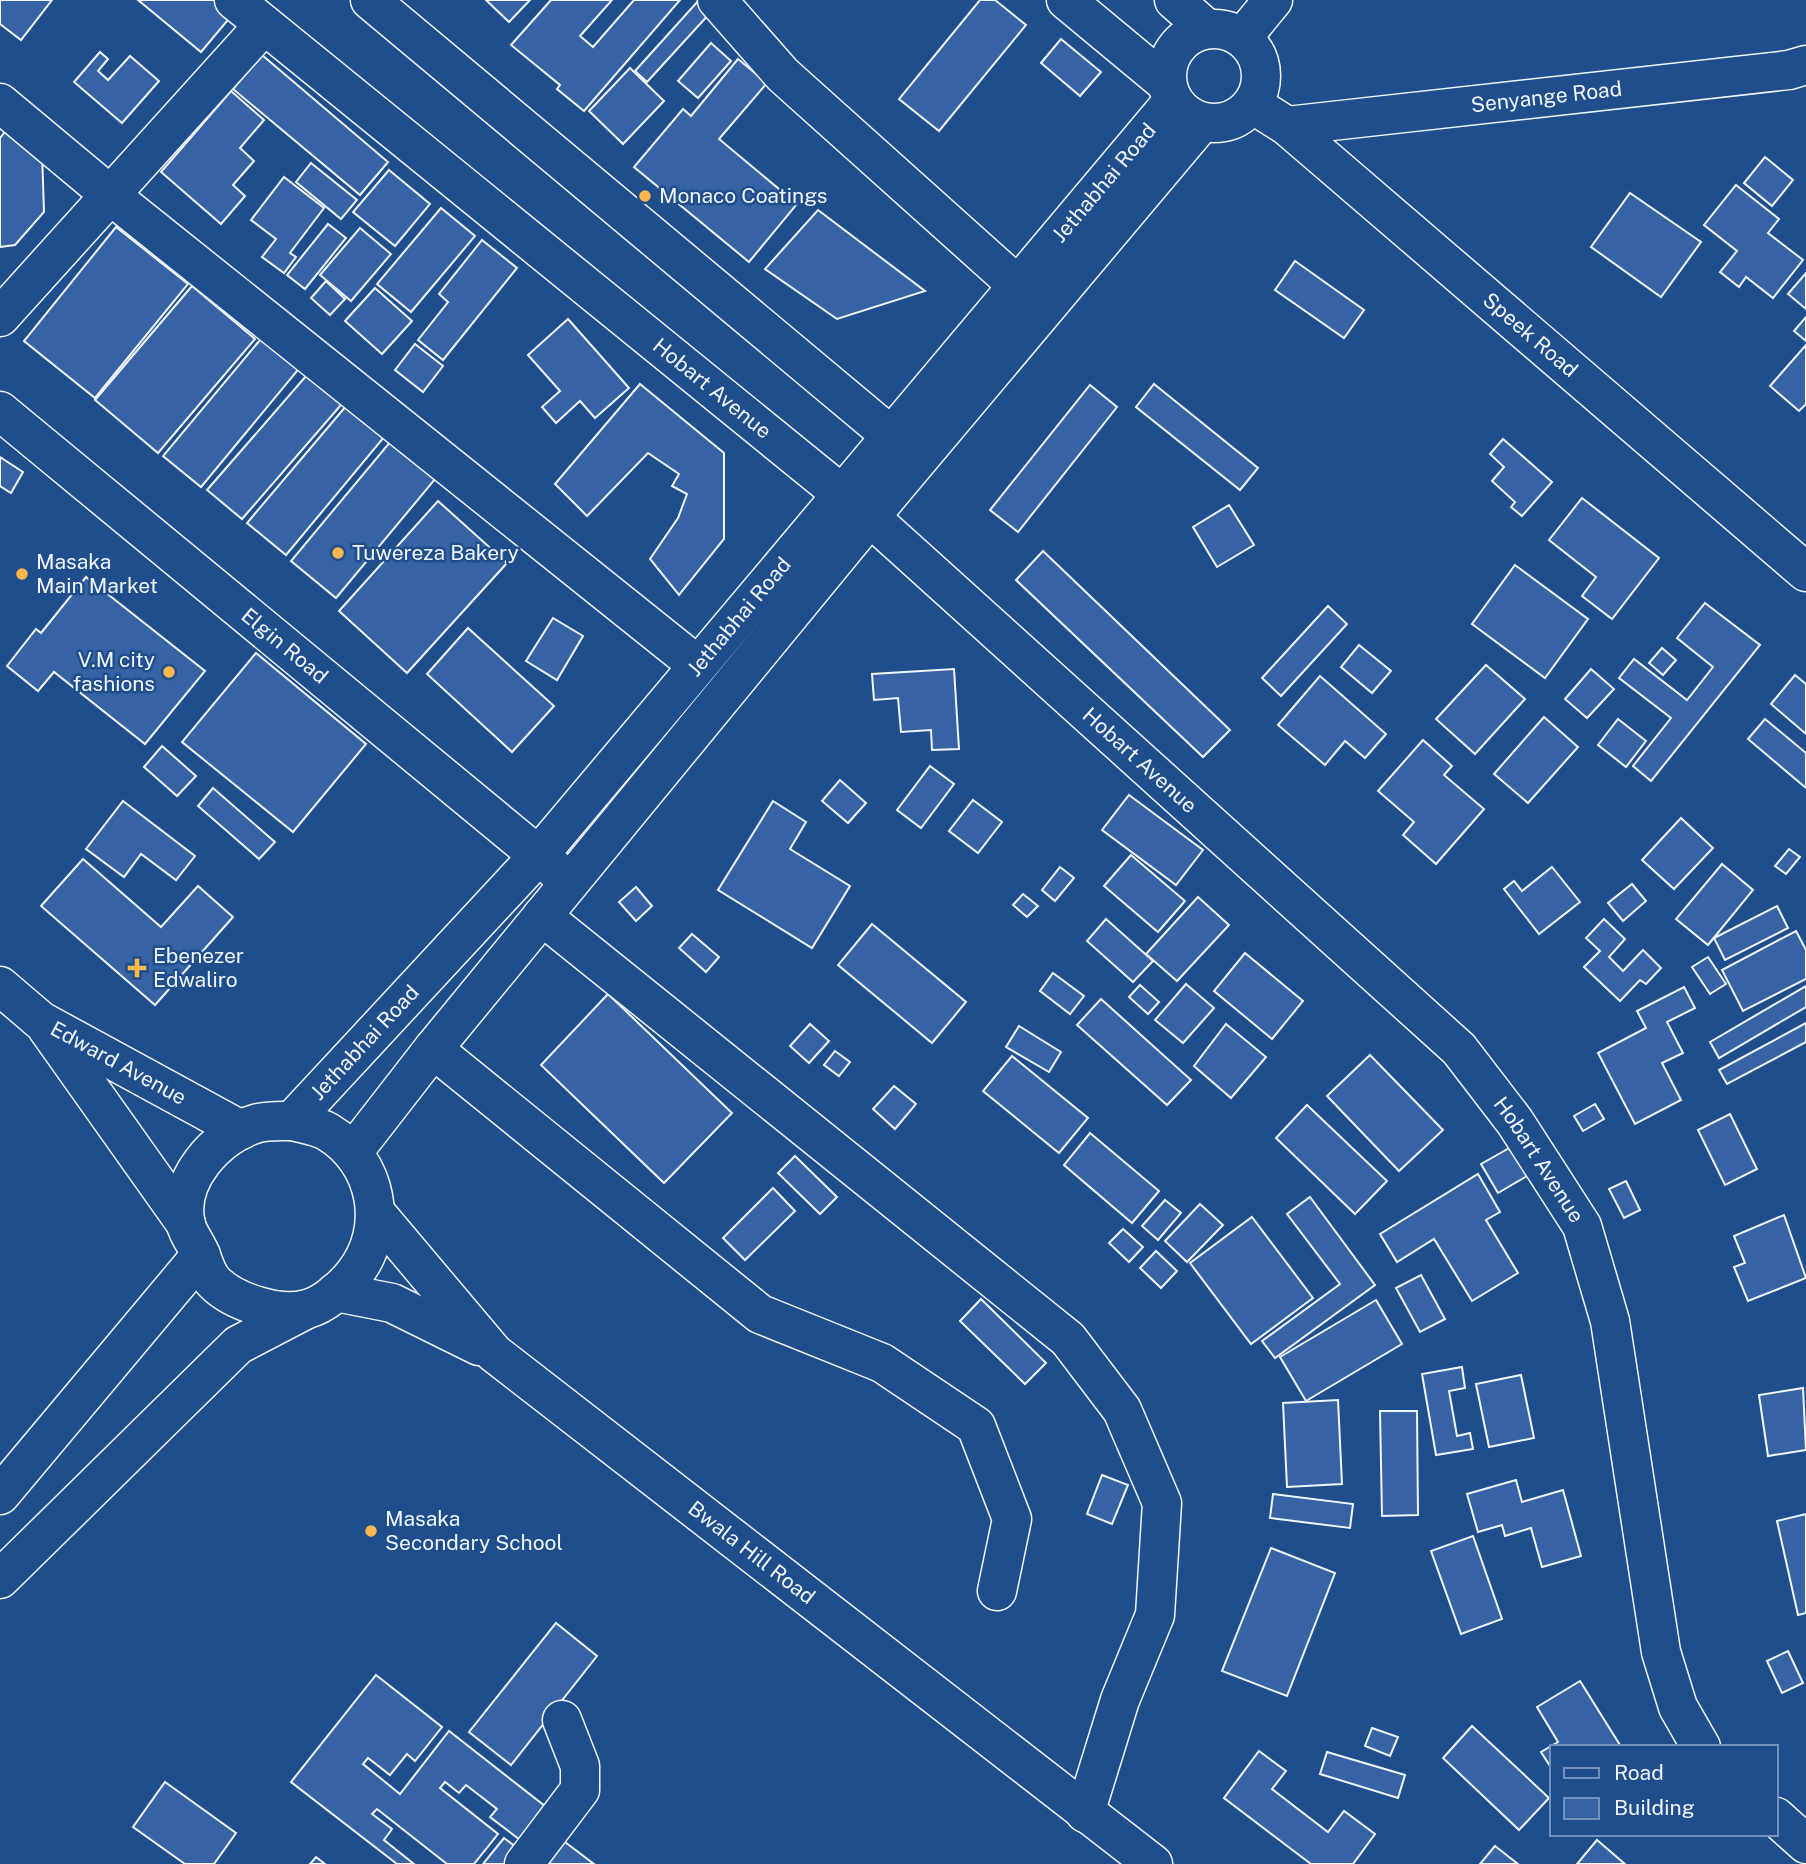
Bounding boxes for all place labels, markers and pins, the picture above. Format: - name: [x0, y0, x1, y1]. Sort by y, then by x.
- place label: Monaco Coatings: [659, 183, 827, 208]
- marker: Monaco Coatings: [637, 188, 653, 204]
- place label: Tuwereza Bakery: [352, 540, 519, 565]
- marker: Tuwereza Bakery: [330, 545, 346, 561]
- place label: Masaka Main Market: [36, 549, 158, 598]
- marker: Masaka Main Market: [14, 566, 30, 582]
- place label: V.M city fashions: [73, 647, 155, 696]
- marker: V.M city fashions: [161, 664, 177, 680]
- place label: Ebenezer Edwaliro: [153, 943, 244, 992]
- marker: Ebenezer Edwaliro: [127, 958, 147, 978]
- place label: Masaka Secondary School: [385, 1506, 563, 1555]
- marker: Masaka Secondary School: [363, 1523, 379, 1539]

